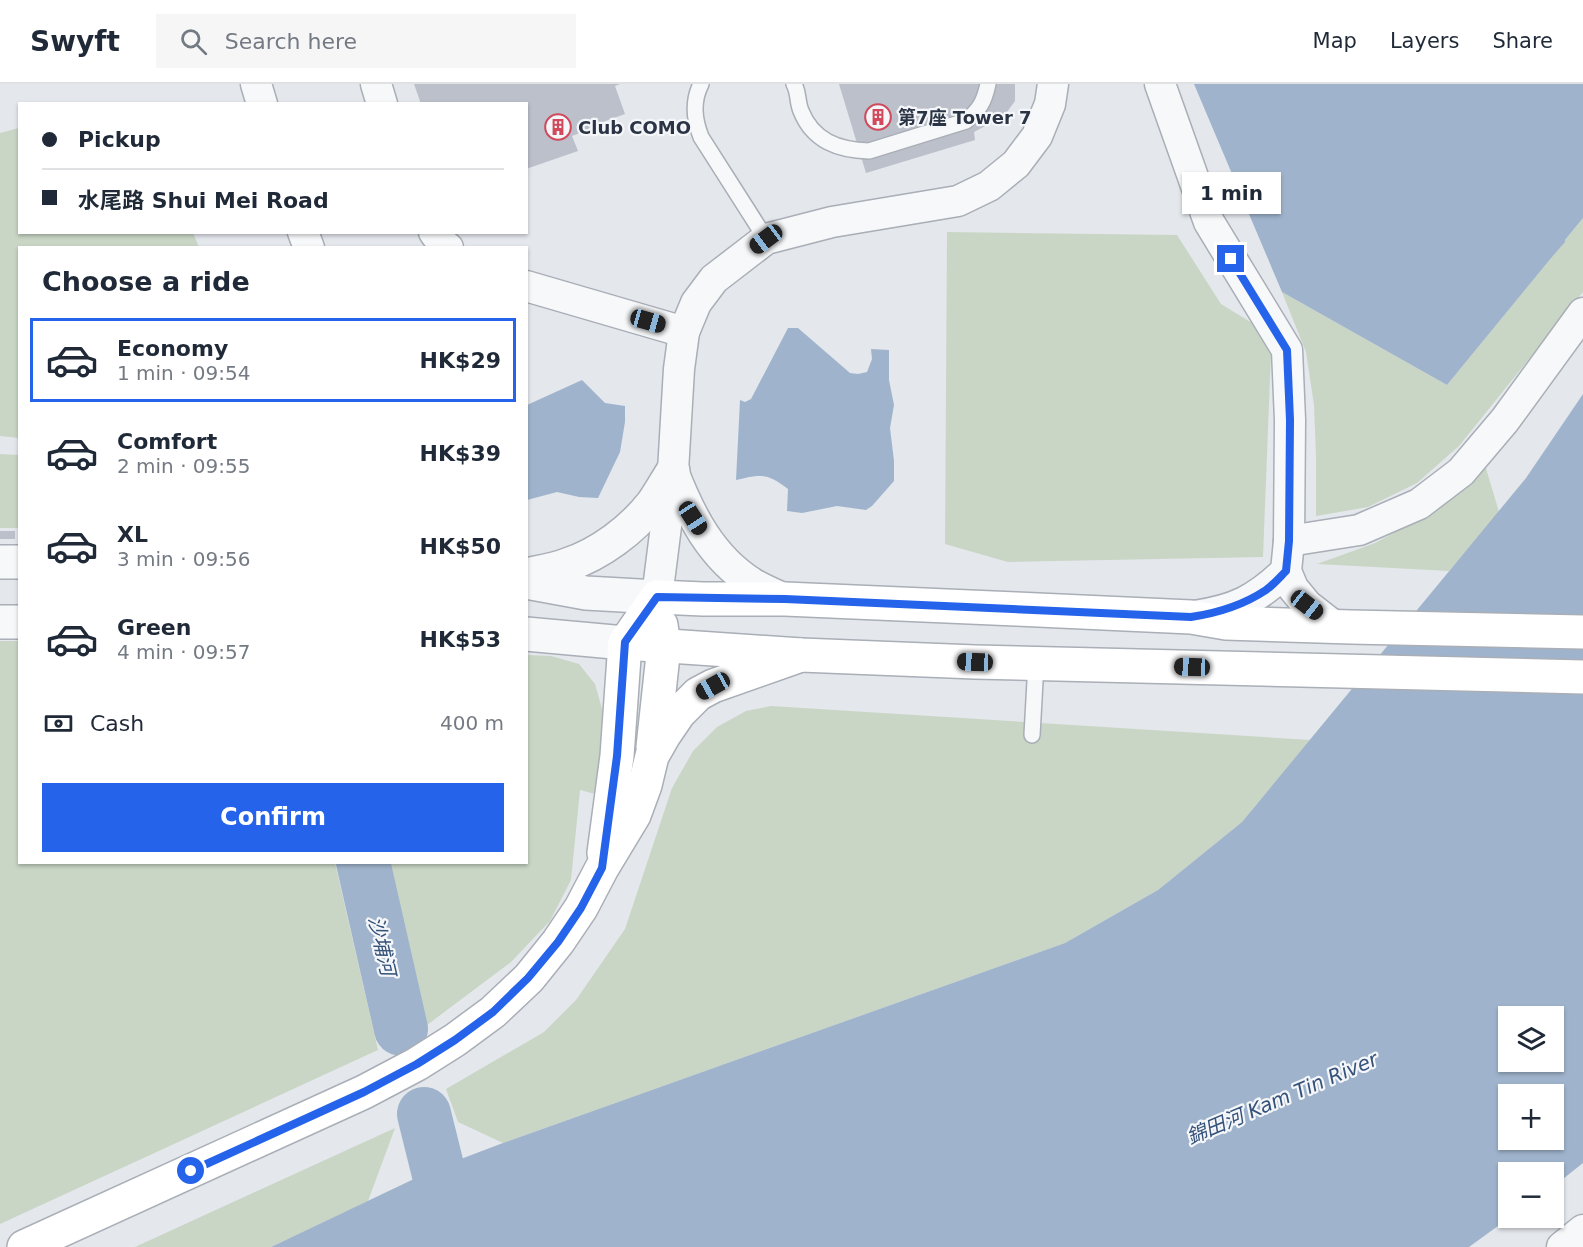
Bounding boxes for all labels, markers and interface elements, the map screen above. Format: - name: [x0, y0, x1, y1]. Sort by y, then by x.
- search box: [156, 14, 576, 68]
- text: Swyft: [30, 25, 120, 58]
- icon: search: [177, 25, 210, 58]
- text: Search here: [225, 29, 357, 54]
- text: Map: [1313, 29, 1357, 53]
- text: Layers: [1390, 29, 1459, 53]
- text: Share: [1492, 29, 1553, 53]
- building icon: 第7座 Tower 7: [863, 102, 893, 132]
- place label: 第7座 Tower 7: [898, 107, 1032, 128]
- building icon: Club COMO: [543, 112, 573, 142]
- place label: Club COMO: [578, 117, 691, 138]
- text: Pickup: [78, 127, 161, 152]
- callout: 1 min: [1182, 172, 1280, 214]
- text: 1 min: [1200, 181, 1263, 205]
- text: 水尾路 Shui Mei Road: [78, 188, 329, 213]
- car: [746, 221, 786, 257]
- route end: [1217, 245, 1244, 272]
- text: Choose a ride: [42, 266, 250, 297]
- car: [628, 307, 668, 335]
- icon: car: [45, 333, 99, 387]
- text: Economy: [117, 336, 228, 361]
- text: HK$29: [420, 348, 501, 373]
- text: 1 min · 09:54: [117, 361, 251, 385]
- icon: car: [45, 426, 99, 480]
- text: Comfort: [117, 429, 217, 454]
- text: HK$39: [420, 441, 501, 466]
- text: 2 min · 09:55: [117, 454, 251, 478]
- car: [676, 498, 710, 538]
- icon: car: [45, 519, 99, 573]
- text: XL: [117, 522, 148, 547]
- text: HK$50: [420, 534, 501, 559]
- text: 3 min · 09:56: [117, 547, 251, 571]
- car: [1287, 587, 1327, 623]
- icon: car: [45, 612, 99, 666]
- text: Green: [117, 615, 191, 640]
- text: HK$53: [420, 627, 501, 652]
- text: 4 min · 09:57: [117, 640, 251, 664]
- car: [957, 652, 993, 672]
- car: [1174, 657, 1210, 677]
- car: [693, 669, 733, 703]
- icon: cash: [42, 707, 75, 740]
- text: Cash: [90, 711, 144, 736]
- text: 400 m: [440, 711, 504, 735]
- button: Confirm: [42, 783, 504, 852]
- water label: 沙埔河: [364, 914, 401, 982]
- map controls: [1498, 1006, 1564, 1228]
- button: layers: [1498, 1006, 1564, 1072]
- water label: 錦田河 Kam Tin River: [1183, 1046, 1383, 1149]
- button: +: [1498, 1084, 1564, 1150]
- route start: [177, 1157, 204, 1184]
- button: −: [1498, 1162, 1564, 1228]

